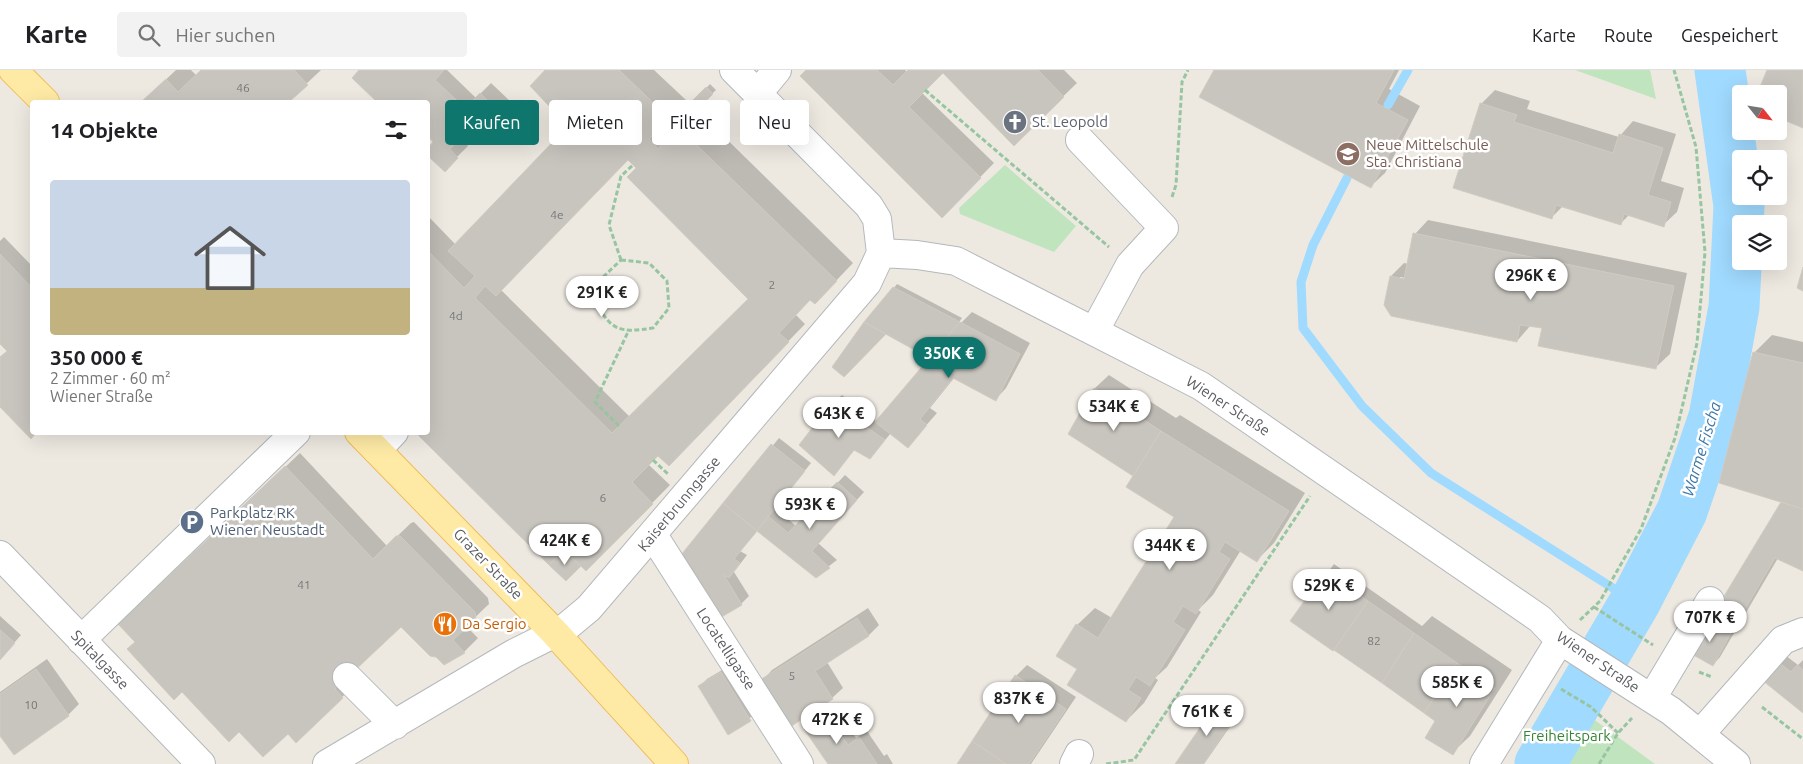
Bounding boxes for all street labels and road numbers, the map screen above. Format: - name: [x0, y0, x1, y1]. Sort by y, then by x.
- street label: Wiener Straße: [1183, 372, 1273, 439]
- street label: Kaiserbrunngasse: [634, 453, 723, 555]
- street label: Grazer Straße: [450, 525, 526, 603]
- street label: Locatelligasse: [694, 605, 759, 693]
- street label: Spitalgasse: [68, 627, 133, 693]
- street label: Wiener Straße: [1554, 628, 1643, 696]

